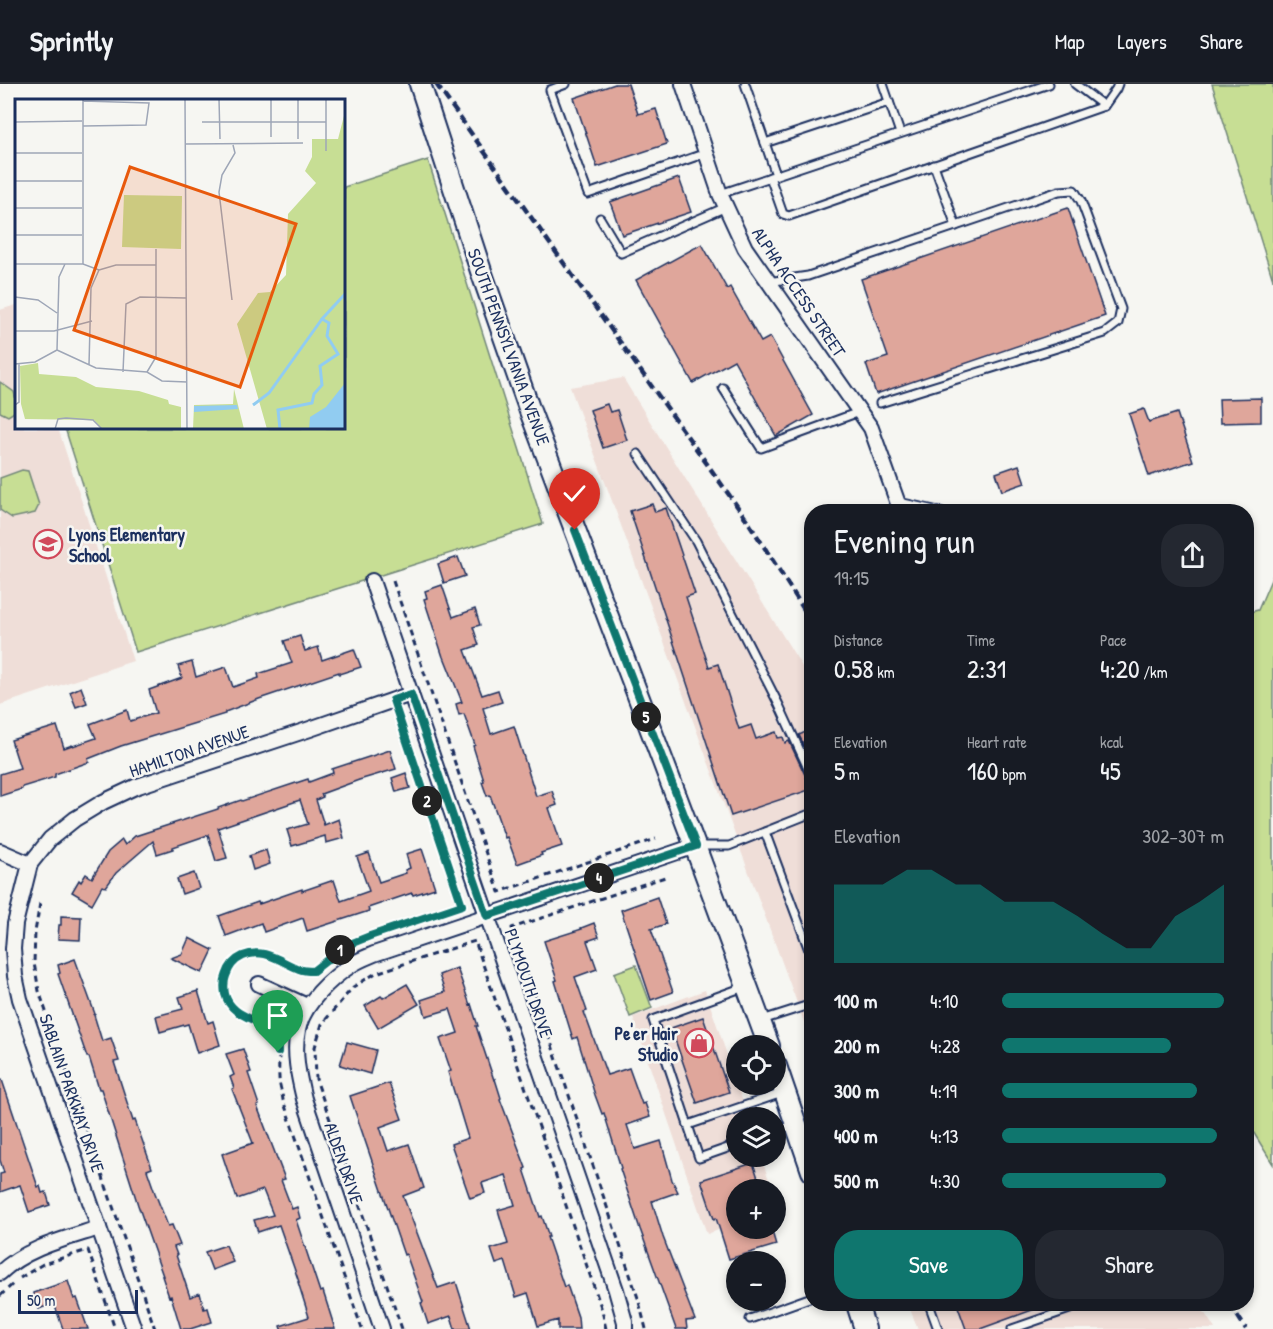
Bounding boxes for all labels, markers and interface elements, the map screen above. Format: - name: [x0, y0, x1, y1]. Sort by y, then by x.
- text: Sprintly: [30, 22, 113, 60]
- text: Map: [1055, 27, 1084, 56]
- text: Layers: [1117, 27, 1167, 56]
- text: Share: [1200, 27, 1243, 56]
- inset map: [15, 99, 345, 429]
- street label: ALPHA ACCESS STREET: [746, 222, 852, 362]
- street label: SOUTH PENNSYLVANIA AVENUE: [462, 245, 556, 449]
- pin: [549, 468, 600, 530]
- icon: check: [558, 477, 591, 510]
- text: Evening run: [834, 519, 975, 563]
- place label: Lyons Elementary School: [69, 522, 185, 568]
- button: share: [1161, 524, 1224, 587]
- school or university icon: Lyons Elementary School: [32, 528, 64, 560]
- text: 19:15: [834, 564, 869, 591]
- text: Distance: [834, 629, 883, 651]
- text: Time: [967, 629, 995, 651]
- text: Pace: [1100, 629, 1127, 651]
- text: 0.58: [834, 651, 873, 686]
- text: 2:31: [967, 651, 1006, 686]
- text: 4:20: [1100, 651, 1140, 686]
- text: km: [873, 661, 895, 683]
- text: /km: [1140, 661, 1168, 683]
- pin: 5: [631, 702, 661, 732]
- text: 5: [643, 706, 649, 728]
- street label: HAMILTON AVENUE: [126, 719, 252, 783]
- text: Elevation: [834, 731, 887, 753]
- text: Heart rate: [967, 731, 1027, 753]
- text: kcal: [1100, 731, 1123, 753]
- text: 5: [834, 753, 845, 788]
- text: 160: [967, 753, 998, 788]
- text: 45: [1100, 753, 1121, 788]
- text: m: [845, 763, 860, 785]
- text: bpm: [998, 763, 1026, 785]
- pin: 2: [412, 786, 442, 816]
- text: 2: [423, 790, 431, 812]
- text: Elevation: [834, 822, 900, 849]
- text: 302–307 m: [1142, 822, 1224, 849]
- pin: 4: [584, 863, 614, 893]
- text: 4: [596, 867, 602, 889]
- street label: PLYMOUTH DRIVE: [499, 925, 559, 1041]
- pin: 1: [325, 935, 355, 965]
- text: 1: [337, 939, 343, 961]
- text: 100 m: [834, 987, 877, 1014]
- text: 4:10: [930, 987, 958, 1014]
- pin: [252, 990, 303, 1052]
- icon: arrive: [261, 999, 294, 1032]
- street label: SABLAIN PARKWAY DRIVE: [33, 1011, 111, 1175]
- place label: Pe'er Hair Studio: [615, 1021, 679, 1067]
- shop icon: Pe'er Hair Studio: [683, 1027, 715, 1059]
- text: 200 m: [834, 1032, 879, 1059]
- text: 4:28: [930, 1032, 960, 1059]
- map controls: [726, 1035, 786, 1311]
- button: locate: [726, 1035, 786, 1095]
- text: 300 m: [834, 1077, 879, 1104]
- text: 4:19: [930, 1077, 957, 1104]
- button: layers: [726, 1107, 786, 1167]
- street label: ALDEN DRIVE: [318, 1119, 370, 1207]
- text: 400 m: [834, 1122, 878, 1149]
- text: 4:13: [930, 1122, 958, 1149]
- text: 500 m: [834, 1167, 879, 1194]
- text: 4:30: [930, 1167, 960, 1194]
- button: +: [726, 1179, 786, 1239]
- button: Save: [834, 1230, 1023, 1299]
- button: Share: [1035, 1230, 1224, 1299]
- button: −: [726, 1251, 786, 1311]
- scale bar: [18, 1287, 138, 1314]
- text: 50 m: [27, 1289, 56, 1311]

